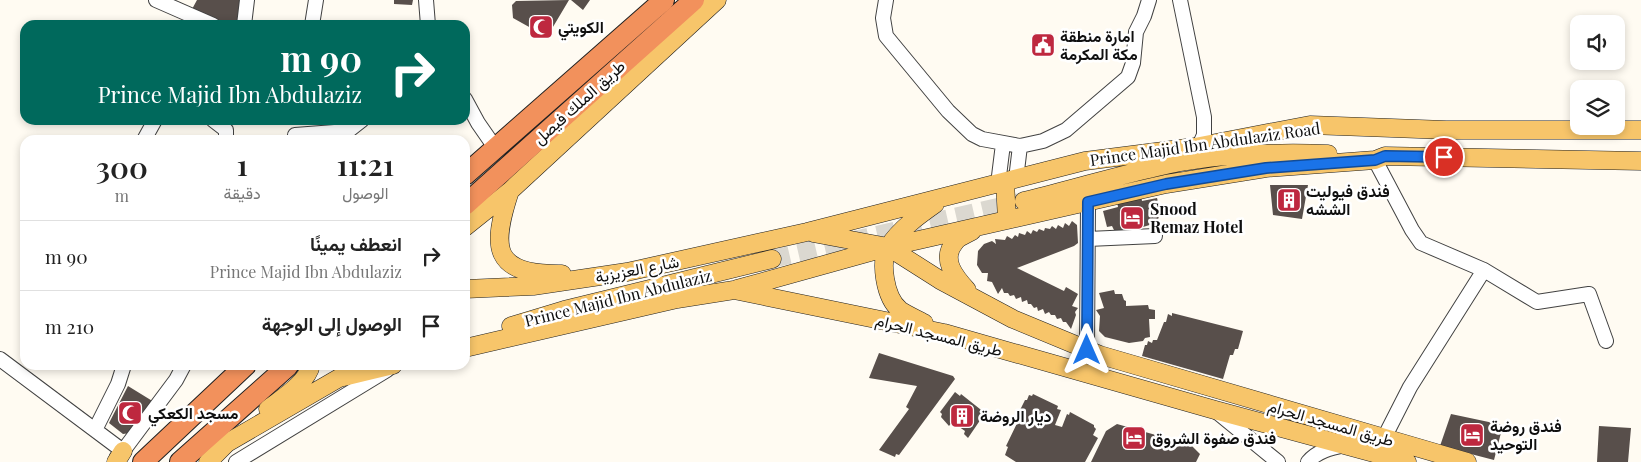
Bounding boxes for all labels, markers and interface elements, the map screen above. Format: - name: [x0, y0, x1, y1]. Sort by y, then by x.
- mosque icon: الكويتي: [528, 14, 554, 40]
- map controls: [1570, 15, 1625, 135]
- button: sound: [1570, 15, 1625, 70]
- place label: الكويتي: [558, 16, 604, 41]
- place label: امارة منطقة مكة المكرمة: [1060, 25, 1138, 65]
- public building icon: امارة منطقة مكة المكرمة: [1030, 32, 1056, 58]
- text: 90 m: [280, 34, 362, 81]
- icon: right: [380, 40, 445, 105]
- street label: طريق الملك فيصل: [528, 55, 630, 149]
- text: Prince Majid Ibn Abdulaziz: [98, 79, 362, 109]
- button: layers: [1570, 80, 1625, 135]
- street label: Prince Majid Ibn Abdulaziz Road: [1088, 117, 1322, 170]
- pin: [1423, 136, 1465, 178]
- icon: arrive: [1430, 143, 1458, 171]
- text: 1: [236, 144, 248, 184]
- text: 11:21: [336, 144, 394, 184]
- text: 300: [96, 147, 148, 187]
- place label: فندق فيوليت الششه: [1306, 180, 1390, 219]
- text: دقيقة: [224, 182, 261, 203]
- text: الوصول: [342, 182, 388, 203]
- text: m: [115, 185, 129, 206]
- building icon: فندق فيوليت الششه: [1276, 187, 1302, 213]
- place label: Snood Remaz Hotel: [1150, 198, 1243, 237]
- hotel icon: Snood Remaz Hotel: [1119, 205, 1145, 231]
- text: انعطف يمينًا: [310, 230, 402, 256]
- icon: right: [417, 242, 445, 270]
- text: 90 m: [45, 243, 88, 269]
- street label: شارع العزيزية: [593, 250, 681, 289]
- text: Prince Majid Ibn Abdulaziz: [210, 261, 402, 282]
- street label: Prince Majid Ibn Abdulaziz: [522, 264, 714, 331]
- street label: طريق المسجد الحرام: [873, 309, 1005, 361]
- text: الوصول إلى الوجهة: [262, 310, 402, 336]
- icon: arrive: [417, 312, 445, 340]
- text: 210 m: [45, 313, 94, 339]
- position arrow: [1060, 323, 1112, 375]
- street label: طريق المسجد الحرام: [1266, 395, 1396, 451]
- mosque icon: مسجد الكعكي: [117, 400, 143, 426]
- place label: مسجد الكعكي: [148, 402, 239, 427]
- building icon: ديار الروضة: [949, 403, 975, 429]
- place label: ديار الروضة: [980, 405, 1052, 427]
- place label: فندق روضة التوحيد: [1490, 415, 1562, 455]
- hotel icon: فندق روضة التوحيد: [1459, 422, 1485, 448]
- hotel icon: فندق صفوة الشروق: [1121, 425, 1147, 451]
- place label: فندق صفوة الشروق: [1152, 427, 1276, 449]

